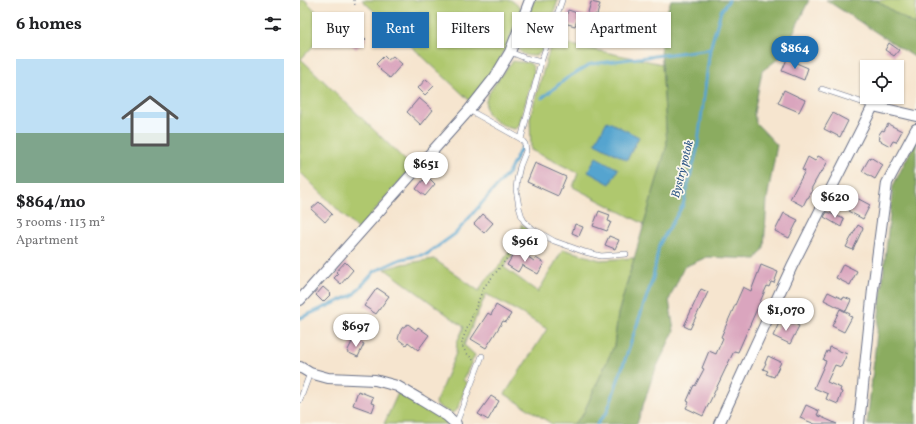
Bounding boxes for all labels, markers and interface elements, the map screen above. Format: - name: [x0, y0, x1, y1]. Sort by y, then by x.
- chip: Buy: [312, 12, 364, 48]
- chip: Rent: [372, 12, 429, 48]
- chip: Filters: [437, 12, 504, 48]
- chip: New: [512, 12, 568, 48]
- chip: Apartment: [576, 12, 671, 48]
- text: 6 homes: [16, 13, 82, 36]
- icon: filters: [262, 13, 284, 35]
- pin: $864: [771, 36, 819, 70]
- text: $864: [780, 40, 810, 58]
- map controls: [860, 60, 904, 104]
- button: locate: [860, 60, 904, 104]
- icon: home: [114, 85, 186, 157]
- water label: Bystrý potok: [668, 138, 698, 200]
- pin: $651: [402, 152, 450, 186]
- text: $651: [413, 156, 439, 174]
- pin: $620: [811, 185, 859, 219]
- text: $620: [820, 189, 850, 207]
- text: $864/mo: [16, 191, 86, 214]
- text: 3 rooms · 113 m²: [16, 214, 105, 232]
- pin: $961: [501, 229, 549, 263]
- text: Apartment: [16, 232, 79, 250]
- text: $961: [511, 233, 539, 251]
- pin: $1,070: [753, 298, 819, 332]
- text: $1,070: [767, 302, 805, 320]
- pin: $697: [332, 314, 380, 348]
- text: $697: [342, 318, 370, 336]

